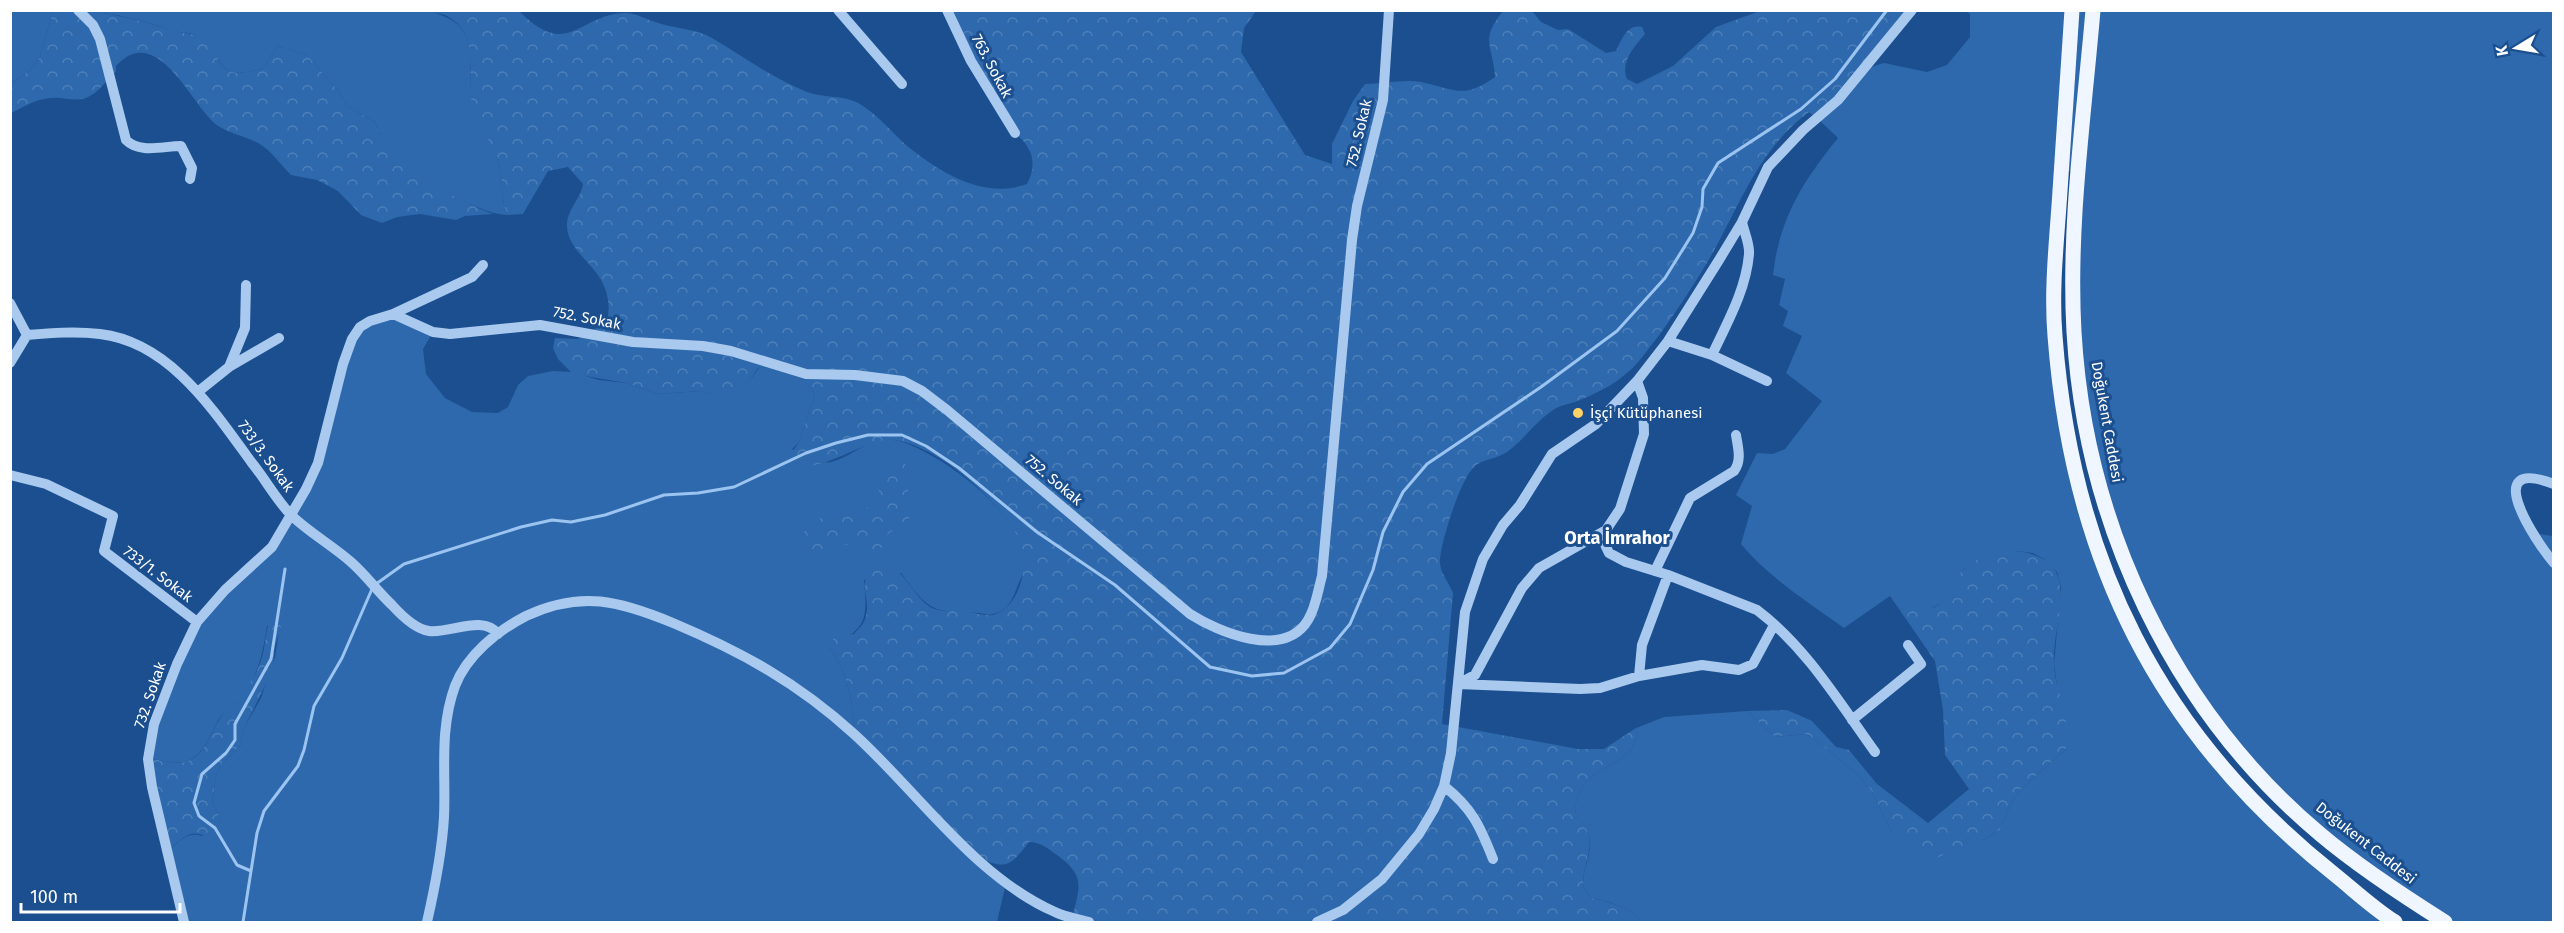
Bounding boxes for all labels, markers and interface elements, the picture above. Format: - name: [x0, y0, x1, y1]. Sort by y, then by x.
- north arrow: [2486, 18, 2546, 78]
- street label: 763. Sokak: [968, 31, 1016, 101]
- text: K: [2491, 43, 2512, 58]
- street label: 752. Sokak: [1342, 97, 1376, 169]
- street label: 752. Sokak: [551, 303, 623, 333]
- street label: Doğukent Caddesi: [2088, 360, 2126, 484]
- place label: İşçi Kütüphanesi: [1590, 404, 1702, 422]
- marker: İşçi Kütüphanesi: [1571, 406, 1585, 420]
- street label: 733/3. Sokak: [234, 417, 298, 495]
- street label: 752. Sokak: [1022, 451, 1086, 509]
- district label: Orta İmrahor: [1564, 527, 1671, 549]
- street label: 733/1. Sokak: [120, 542, 197, 606]
- street label: 732. Sokak: [130, 659, 170, 731]
- street label: Doğukent Caddesi: [2312, 798, 2420, 888]
- scale bar: [21, 876, 180, 914]
- text: 100 m: [30, 886, 78, 908]

